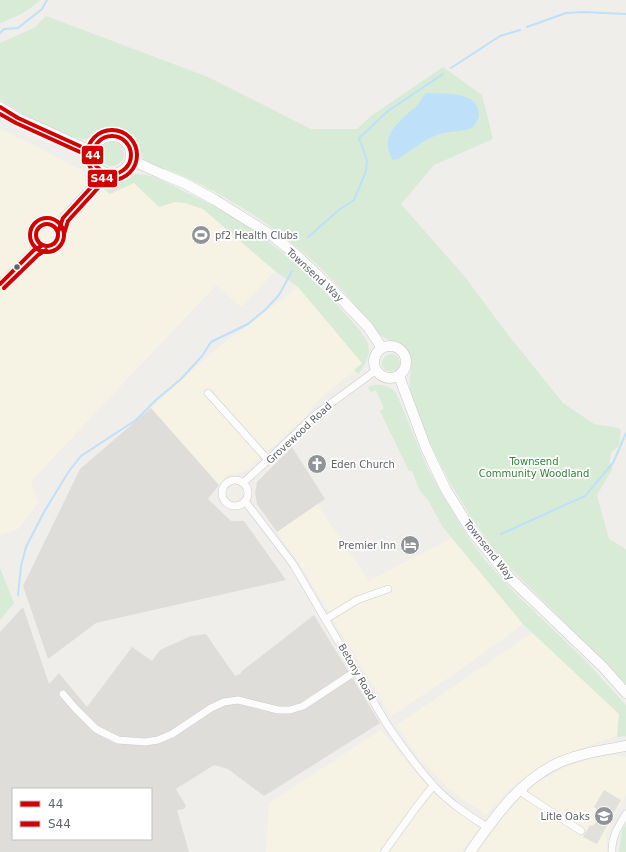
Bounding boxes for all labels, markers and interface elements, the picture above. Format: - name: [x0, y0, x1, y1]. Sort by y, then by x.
- line badge: 44: [81, 145, 104, 165]
- text: 44: [85, 149, 101, 162]
- line badge: S44: [87, 169, 118, 188]
- text: S44: [90, 172, 114, 185]
- sports icon: pf2 Health Clubs: [190, 224, 212, 246]
- place label: pf2 Health Clubs: [215, 230, 298, 241]
- street label: Townsend Way: [284, 245, 346, 304]
- unlabelled marker: [12, 262, 22, 272]
- street label: Grovewood Road: [264, 400, 334, 466]
- church icon: Eden Church: [306, 453, 328, 475]
- park label: Townsend Community Woodland: [479, 456, 589, 479]
- place label: Eden Church: [331, 459, 395, 470]
- street label: Townsend Way: [461, 517, 516, 582]
- hotel icon: Premier Inn: [399, 534, 421, 556]
- place label: Premier Inn: [339, 540, 396, 551]
- street label: Betony Road: [336, 642, 378, 702]
- legend: [12, 788, 152, 840]
- text: 44: [48, 797, 63, 811]
- school or university icon: Litle Oaks: [593, 805, 615, 827]
- place label: Litle Oaks: [541, 811, 590, 822]
- text: S44: [48, 817, 71, 831]

